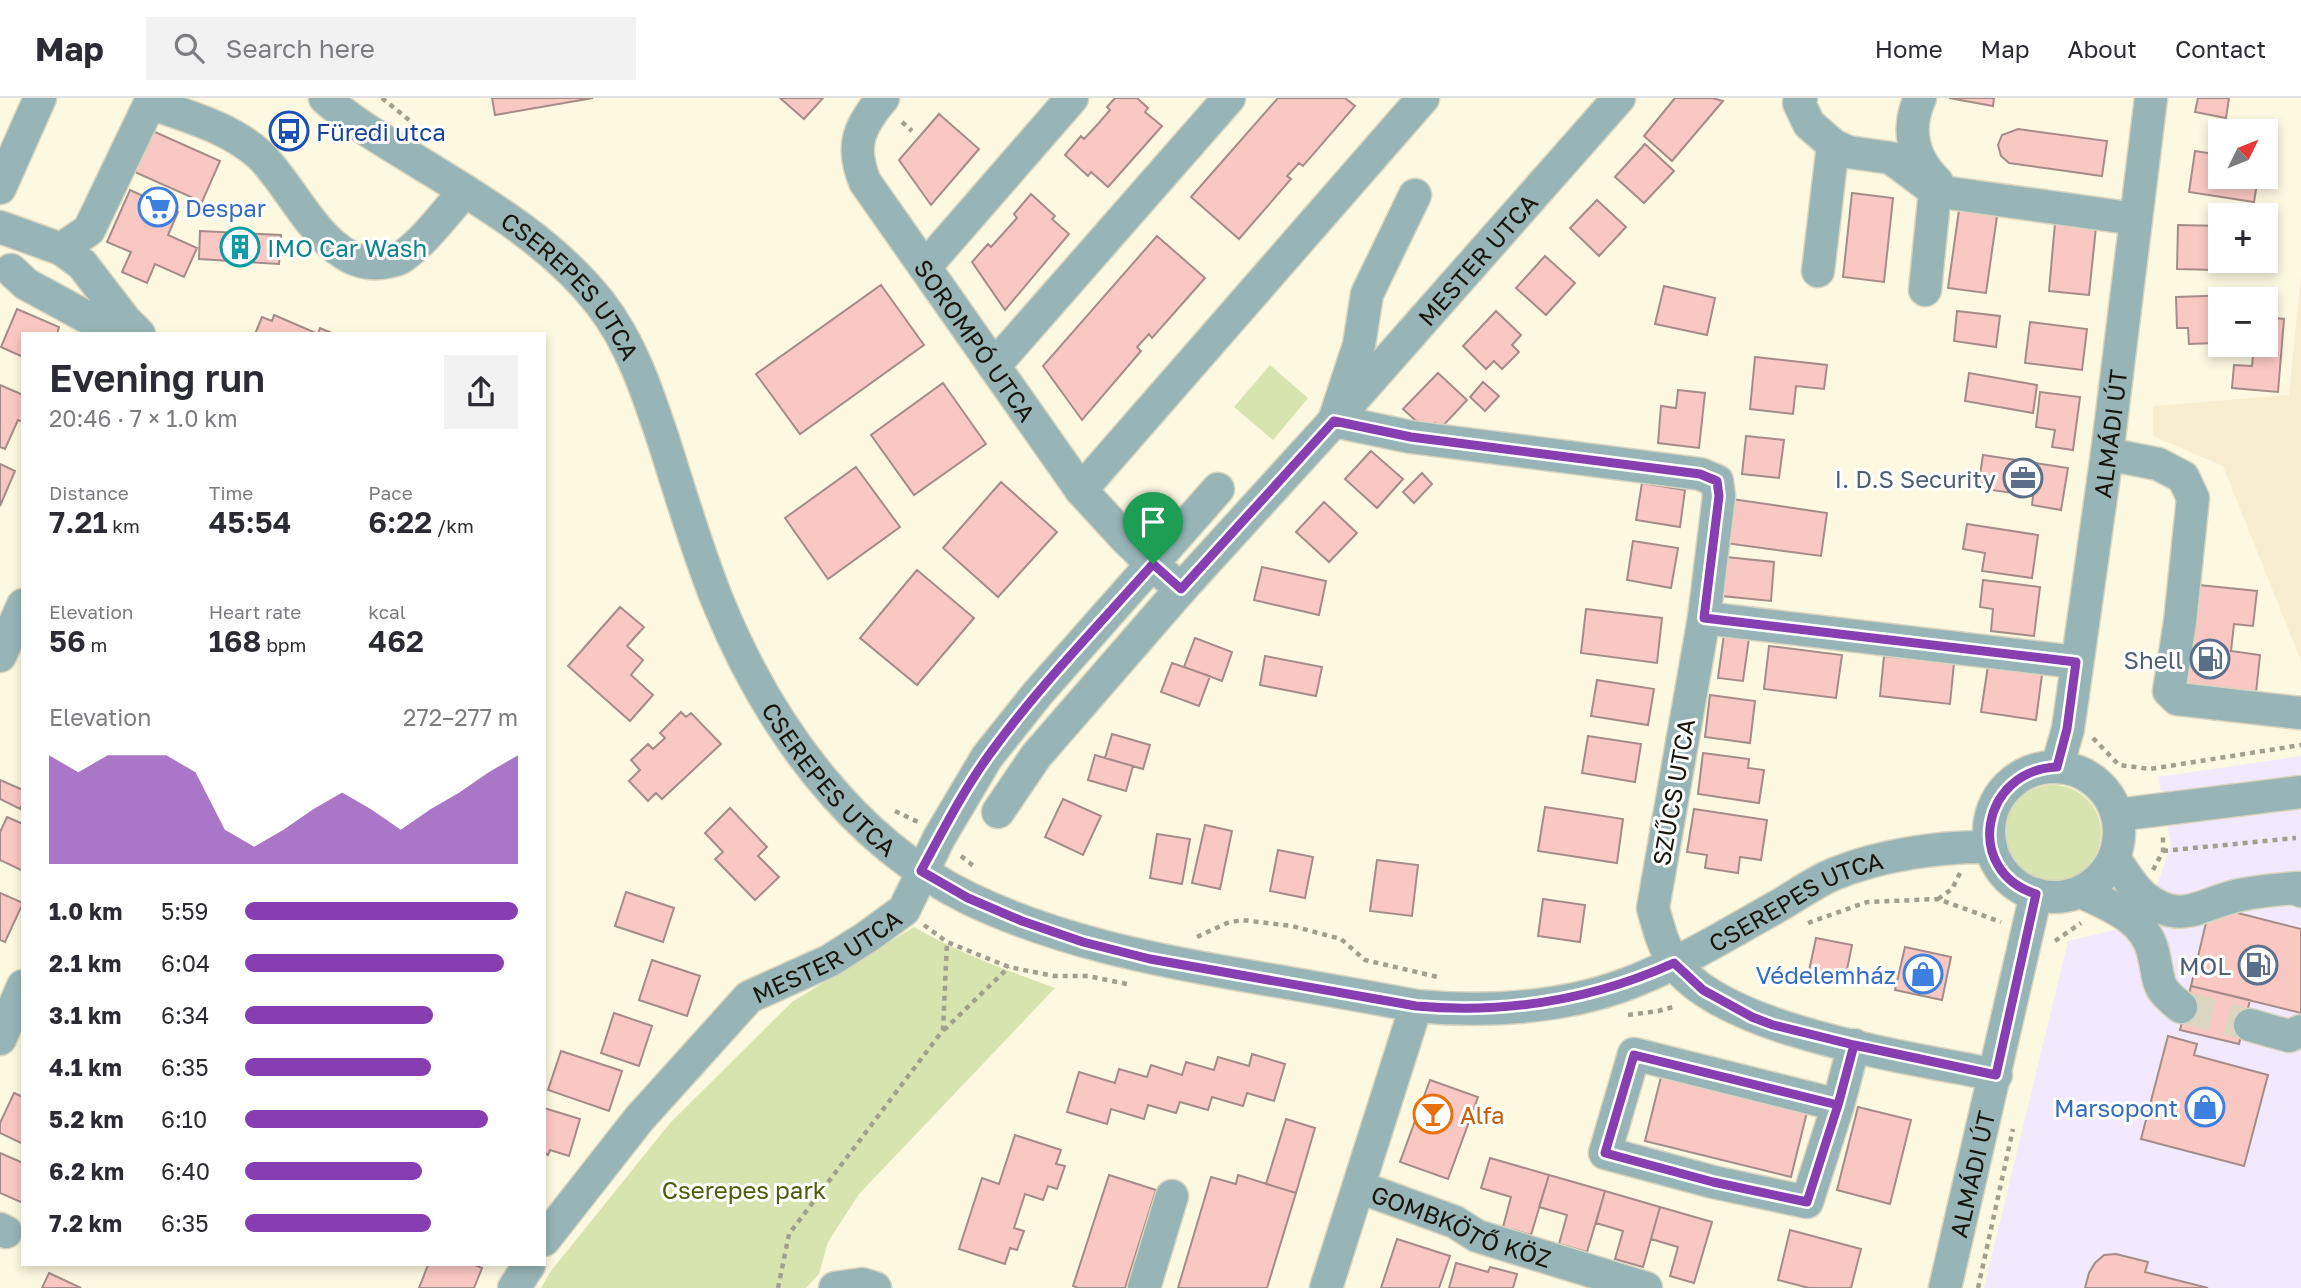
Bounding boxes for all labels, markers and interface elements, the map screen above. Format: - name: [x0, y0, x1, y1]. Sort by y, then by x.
- search box: [146, 17, 636, 80]
- text: Map: [35, 29, 104, 68]
- icon: search: [170, 29, 208, 67]
- text: Search here: [226, 33, 375, 64]
- text: Home: [1875, 34, 1943, 63]
- text: Map: [1981, 34, 2030, 63]
- text: About: [2068, 34, 2137, 63]
- text: Contact: [2175, 34, 2266, 63]
- bus stop icon: Füredi utca: [268, 110, 310, 152]
- place label: Füredi utca: [316, 117, 446, 146]
- north arrow: [2208, 119, 2278, 189]
- map controls: [2208, 119, 2278, 357]
- supermarket icon: Despar: [137, 186, 179, 228]
- street label: MESTER UTCA: [1411, 187, 1543, 331]
- place label: Despar: [185, 193, 266, 222]
- button: +: [2208, 203, 2278, 273]
- street label: CSEREPES UTCA: [496, 205, 646, 364]
- building icon: IMO Car Wash: [219, 226, 261, 268]
- place label: IMO Car Wash: [267, 233, 427, 262]
- street label: SOROMPÓ UTCA: [909, 253, 1043, 427]
- button: −: [2208, 287, 2278, 357]
- text: Evening run: [49, 355, 265, 400]
- button: share: [444, 355, 518, 429]
- street label: ALMÁDI ÚT: [2086, 367, 2132, 500]
- text: 20:46 · 7 × 1.0 km: [49, 404, 238, 432]
- office icon: I. D.S Security: [2002, 457, 2044, 499]
- place label: I. D.S Security: [1834, 464, 1996, 493]
- text: Distance: [49, 481, 129, 504]
- text: Time: [209, 481, 253, 504]
- text: Pace: [368, 481, 413, 504]
- pin: [1123, 492, 1183, 564]
- icon: arrive: [1134, 503, 1172, 541]
- text: 7.21: [49, 504, 108, 540]
- text: 45:54: [209, 504, 292, 540]
- text: 6:22: [368, 504, 432, 540]
- text: km: [108, 514, 140, 537]
- text: /km: [432, 514, 474, 537]
- text: Elevation: [49, 600, 134, 623]
- text: Heart rate: [209, 600, 301, 623]
- text: kcal: [368, 600, 406, 623]
- text: 56: [49, 623, 86, 659]
- text: 168: [209, 623, 261, 659]
- text: 462: [368, 623, 424, 659]
- text: m: [86, 633, 107, 656]
- text: bpm: [261, 633, 306, 656]
- fuel station icon: Shell: [2189, 638, 2231, 680]
- place label: Shell: [2124, 645, 2183, 674]
- street label: CSEREPES UTCA: [757, 697, 903, 861]
- text: Elevation: [49, 703, 151, 731]
- text: 272–277 m: [403, 703, 518, 731]
- street label: SZŰCS UTCA: [1646, 716, 1700, 868]
- street label: CSEREPES UTCA: [1703, 845, 1886, 957]
- text: 1.0 km: [49, 897, 122, 925]
- text: 5:59: [161, 897, 209, 925]
- street label: MESTER UTCA: [747, 903, 906, 1008]
- fuel station icon: MOL: [2237, 944, 2279, 986]
- text: 2.1 km: [49, 949, 121, 977]
- text: 6:04: [161, 949, 210, 977]
- place label: MOL: [2179, 951, 2231, 980]
- shop icon: Védelemház: [1902, 953, 1944, 995]
- place label: Védelemház: [1756, 960, 1896, 989]
- text: 3.1 km: [49, 1001, 121, 1029]
- text: 6:34: [161, 1001, 209, 1029]
- text: 4.1 km: [49, 1053, 122, 1081]
- text: 6:35: [161, 1053, 209, 1081]
- shop icon: Marsopont: [2184, 1086, 2226, 1128]
- bar icon: Alfa: [1412, 1093, 1454, 1135]
- place label: Marsopont: [2054, 1093, 2178, 1122]
- place label: Alfa: [1460, 1100, 1505, 1129]
- text: 5.2 km: [49, 1105, 124, 1133]
- text: 6:10: [161, 1105, 207, 1133]
- street label: ALMÁDI ÚT: [1943, 1108, 2000, 1240]
- text: 6.2 km: [49, 1157, 124, 1185]
- text: 6:40: [161, 1157, 210, 1185]
- park label: Cserepes park: [662, 1175, 826, 1204]
- street label: GOMBKÖTŐ KÖZ: [1368, 1178, 1555, 1273]
- text: 7.2 km: [49, 1209, 122, 1237]
- text: 6:35: [161, 1209, 209, 1237]

